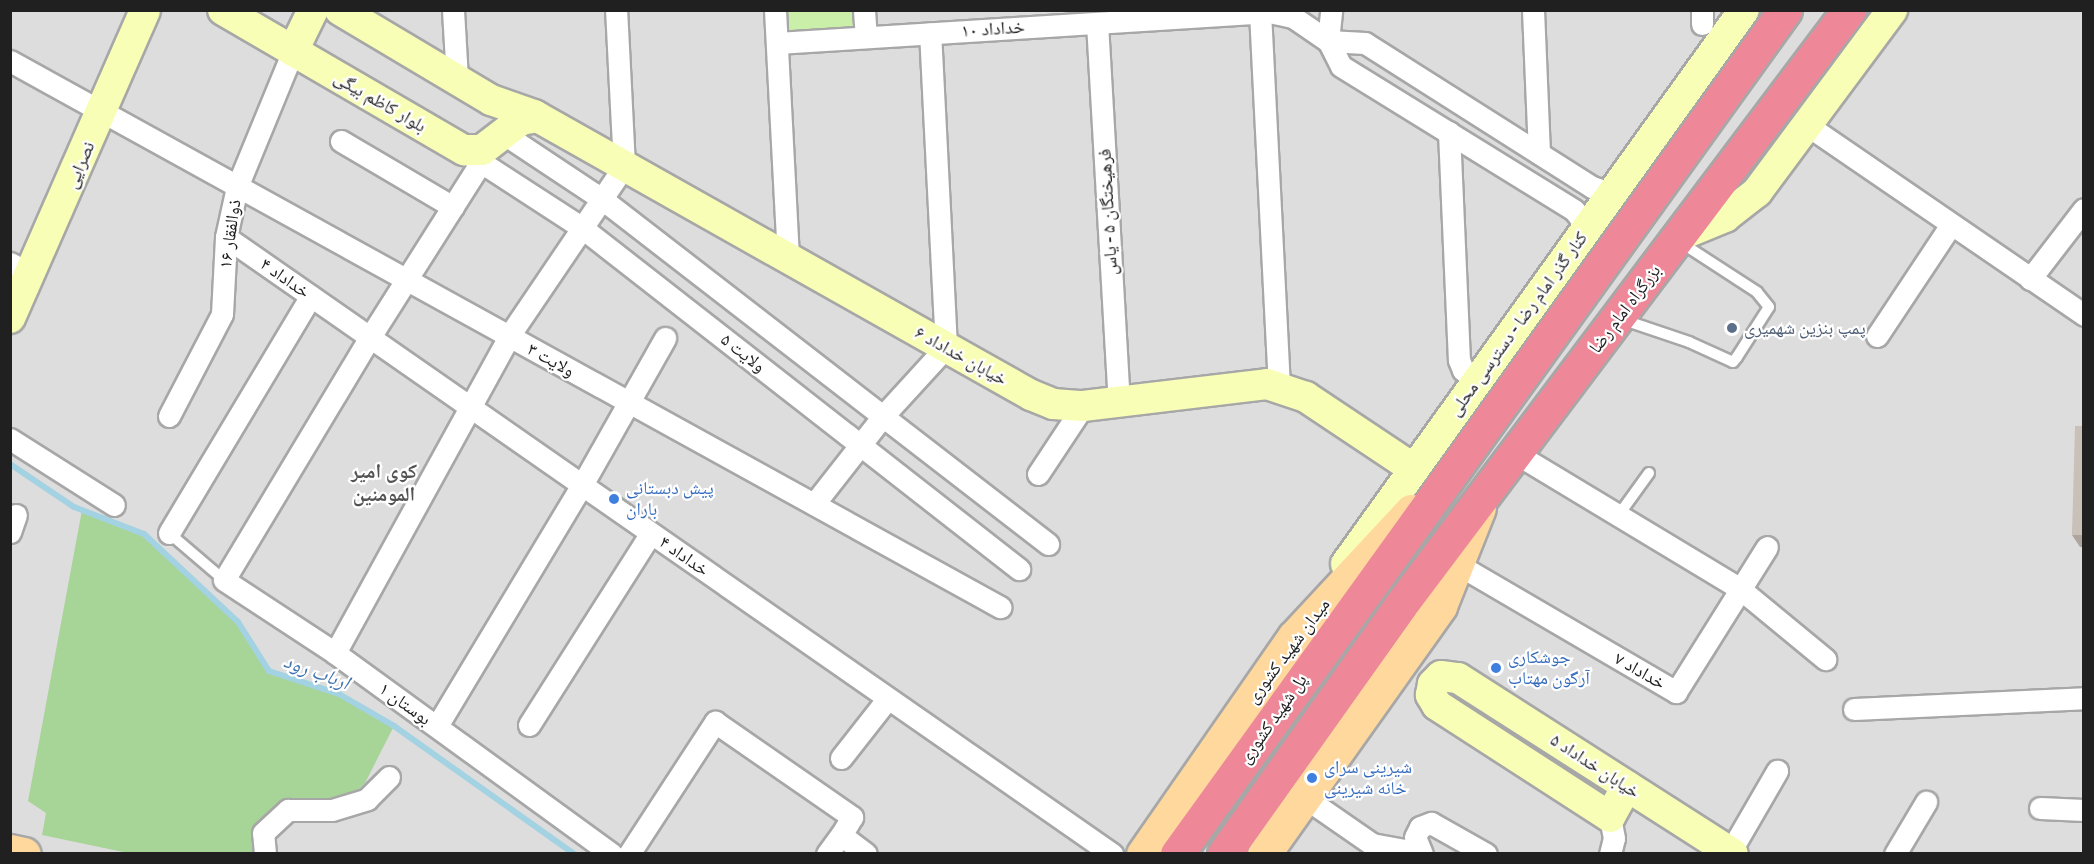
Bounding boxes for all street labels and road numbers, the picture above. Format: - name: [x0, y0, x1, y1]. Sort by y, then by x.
- street label: خداداد ۱۰: [960, 16, 1026, 42]
- street label: بلوار کاظم بیگی: [330, 67, 430, 137]
- street label: نصرایی: [60, 138, 100, 192]
- street label: فرهیختگان ۵ - یاس: [1094, 148, 1122, 276]
- street label: ذوالفقار ۱۶: [214, 198, 246, 270]
- street label: کنار گذر امام رضا - دسترسی محلی: [1444, 228, 1592, 420]
- street label: خداداد ۴: [256, 253, 314, 303]
- street label: بزرگراه امام رضا: [1585, 260, 1665, 358]
- street label: خیابان خداداد ۶: [911, 322, 1011, 390]
- street label: ولایت ۵: [716, 329, 770, 377]
- street label: ولایت ۳: [524, 338, 578, 382]
- street label: خداداد ۴: [655, 531, 713, 581]
- street label: میدان شهید کشوری: [1241, 594, 1335, 708]
- street label: خداداد ۷: [1611, 648, 1669, 694]
- street label: پل شهید کشوری: [1234, 670, 1312, 768]
- street label: بوستان ۱: [375, 678, 435, 730]
- street label: خیابان خداداد ۵: [1546, 729, 1644, 803]

